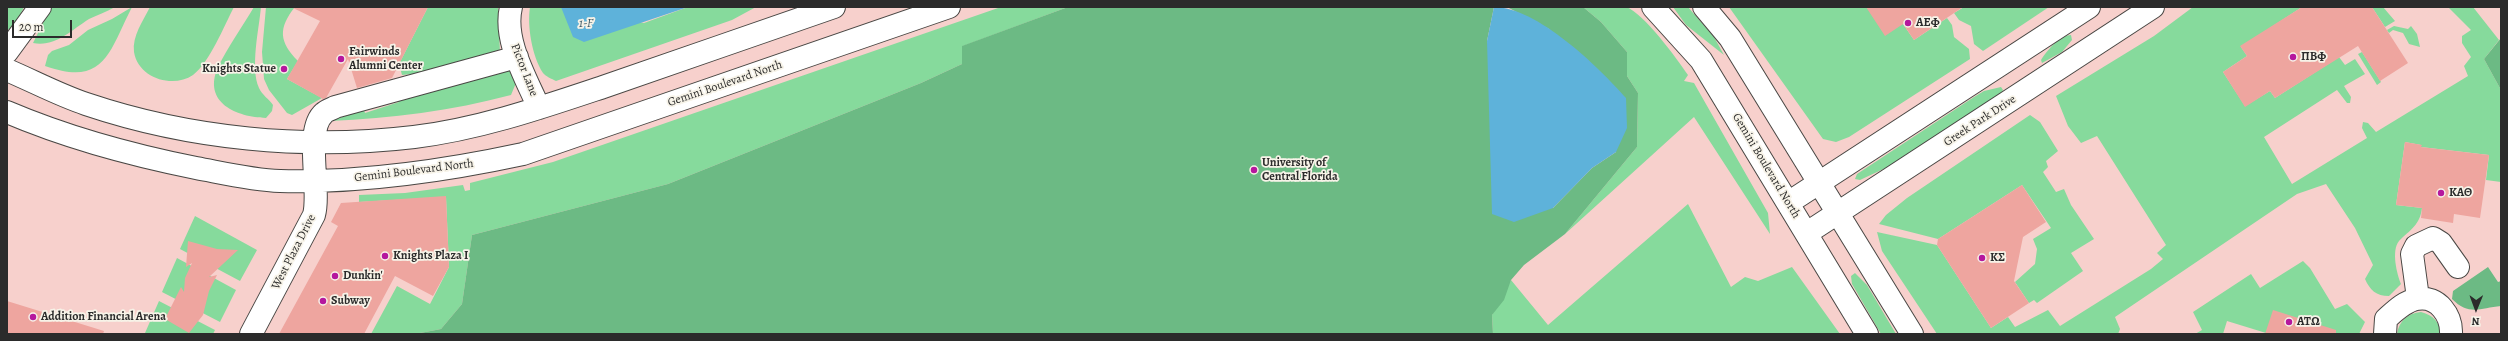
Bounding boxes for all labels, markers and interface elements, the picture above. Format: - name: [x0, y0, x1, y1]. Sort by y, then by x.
- scale bar: [14, 12, 74, 38]
- water label: 1-F: [579, 16, 593, 32]
- place label: AEΦ: [1916, 16, 1940, 30]
- marker: AEΦ: [1903, 18, 1913, 28]
- text: 20 m: [19, 19, 43, 35]
- street label: Pictor Lane: [507, 42, 541, 98]
- place label: Fairwinds Alumni Center: [349, 45, 422, 73]
- place label: ΠΒΦ: [2301, 50, 2326, 64]
- marker: ΠΒΦ: [2288, 52, 2298, 62]
- marker: Fairwinds Alumni Center: [336, 54, 346, 64]
- street label: Gemini Boulevard North: [666, 58, 784, 110]
- place label: Knights Statue: [202, 62, 276, 76]
- marker: Knights Statue: [279, 64, 289, 74]
- street label: Greek Park Drive: [1941, 92, 2019, 150]
- street label: Gemini Boulevard North: [1729, 111, 1803, 221]
- place label: University of Central Florida: [1262, 156, 1338, 184]
- street label: Gemini Boulevard North: [354, 157, 474, 185]
- marker: University of Central Florida: [1249, 165, 1259, 175]
- place label: ΚΑΘ: [2449, 186, 2472, 200]
- marker: ΚΑΘ: [2436, 188, 2446, 198]
- street label: West Plaza Drive: [269, 212, 319, 292]
- place label: Knights Plaza I: [393, 249, 468, 263]
- marker: Knights Plaza I: [380, 251, 390, 261]
- place label: ΚΣ: [1990, 251, 2005, 265]
- marker: ΚΣ: [1977, 253, 1987, 263]
- place label: Dunkin': [343, 269, 382, 283]
- marker: Dunkin': [330, 271, 340, 281]
- north arrow: [2456, 289, 2496, 329]
- place label: Subway: [331, 294, 370, 308]
- marker: Subway: [318, 296, 328, 306]
- place label: Addition Financial Arena: [41, 310, 166, 324]
- marker: Addition Financial Arena: [28, 312, 38, 322]
- text: N: [2472, 314, 2480, 329]
- place label: ΑΤΩ: [2297, 315, 2320, 329]
- marker: ΑΤΩ: [2284, 317, 2294, 327]

